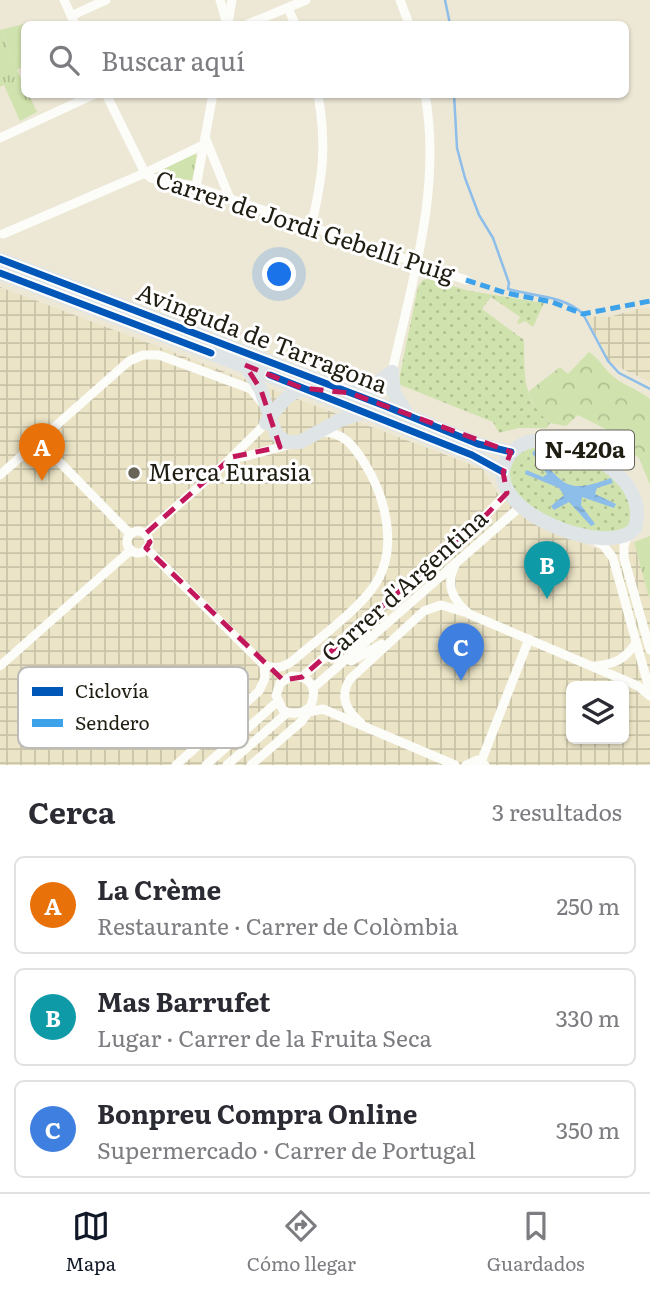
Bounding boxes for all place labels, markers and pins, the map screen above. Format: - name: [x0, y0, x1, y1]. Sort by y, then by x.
- pin: A: [19, 423, 65, 481]
- place label: Merca Eurasia: [148, 453, 311, 488]
- marker: Merca Eurasia: [126, 465, 142, 481]
- pin: B: [524, 541, 570, 599]
- pin: C: [438, 623, 484, 681]

